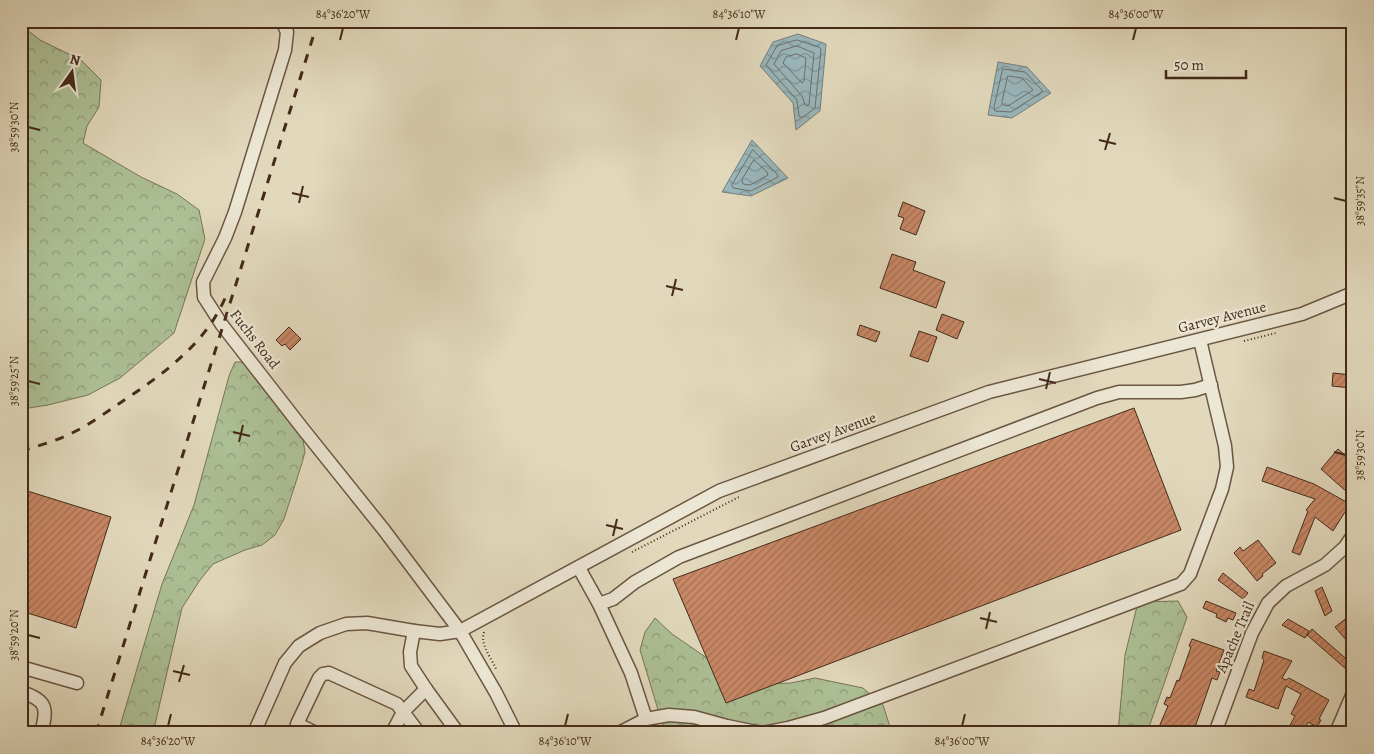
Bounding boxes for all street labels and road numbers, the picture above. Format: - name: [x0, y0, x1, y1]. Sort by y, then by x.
- street label: Garvey Avenue: [1176, 296, 1268, 338]
- street label: Fuchs Road: [225, 305, 285, 374]
- street label: Garvey Avenue: [787, 407, 879, 457]
- street label: Apache Trail: [1211, 598, 1259, 677]

